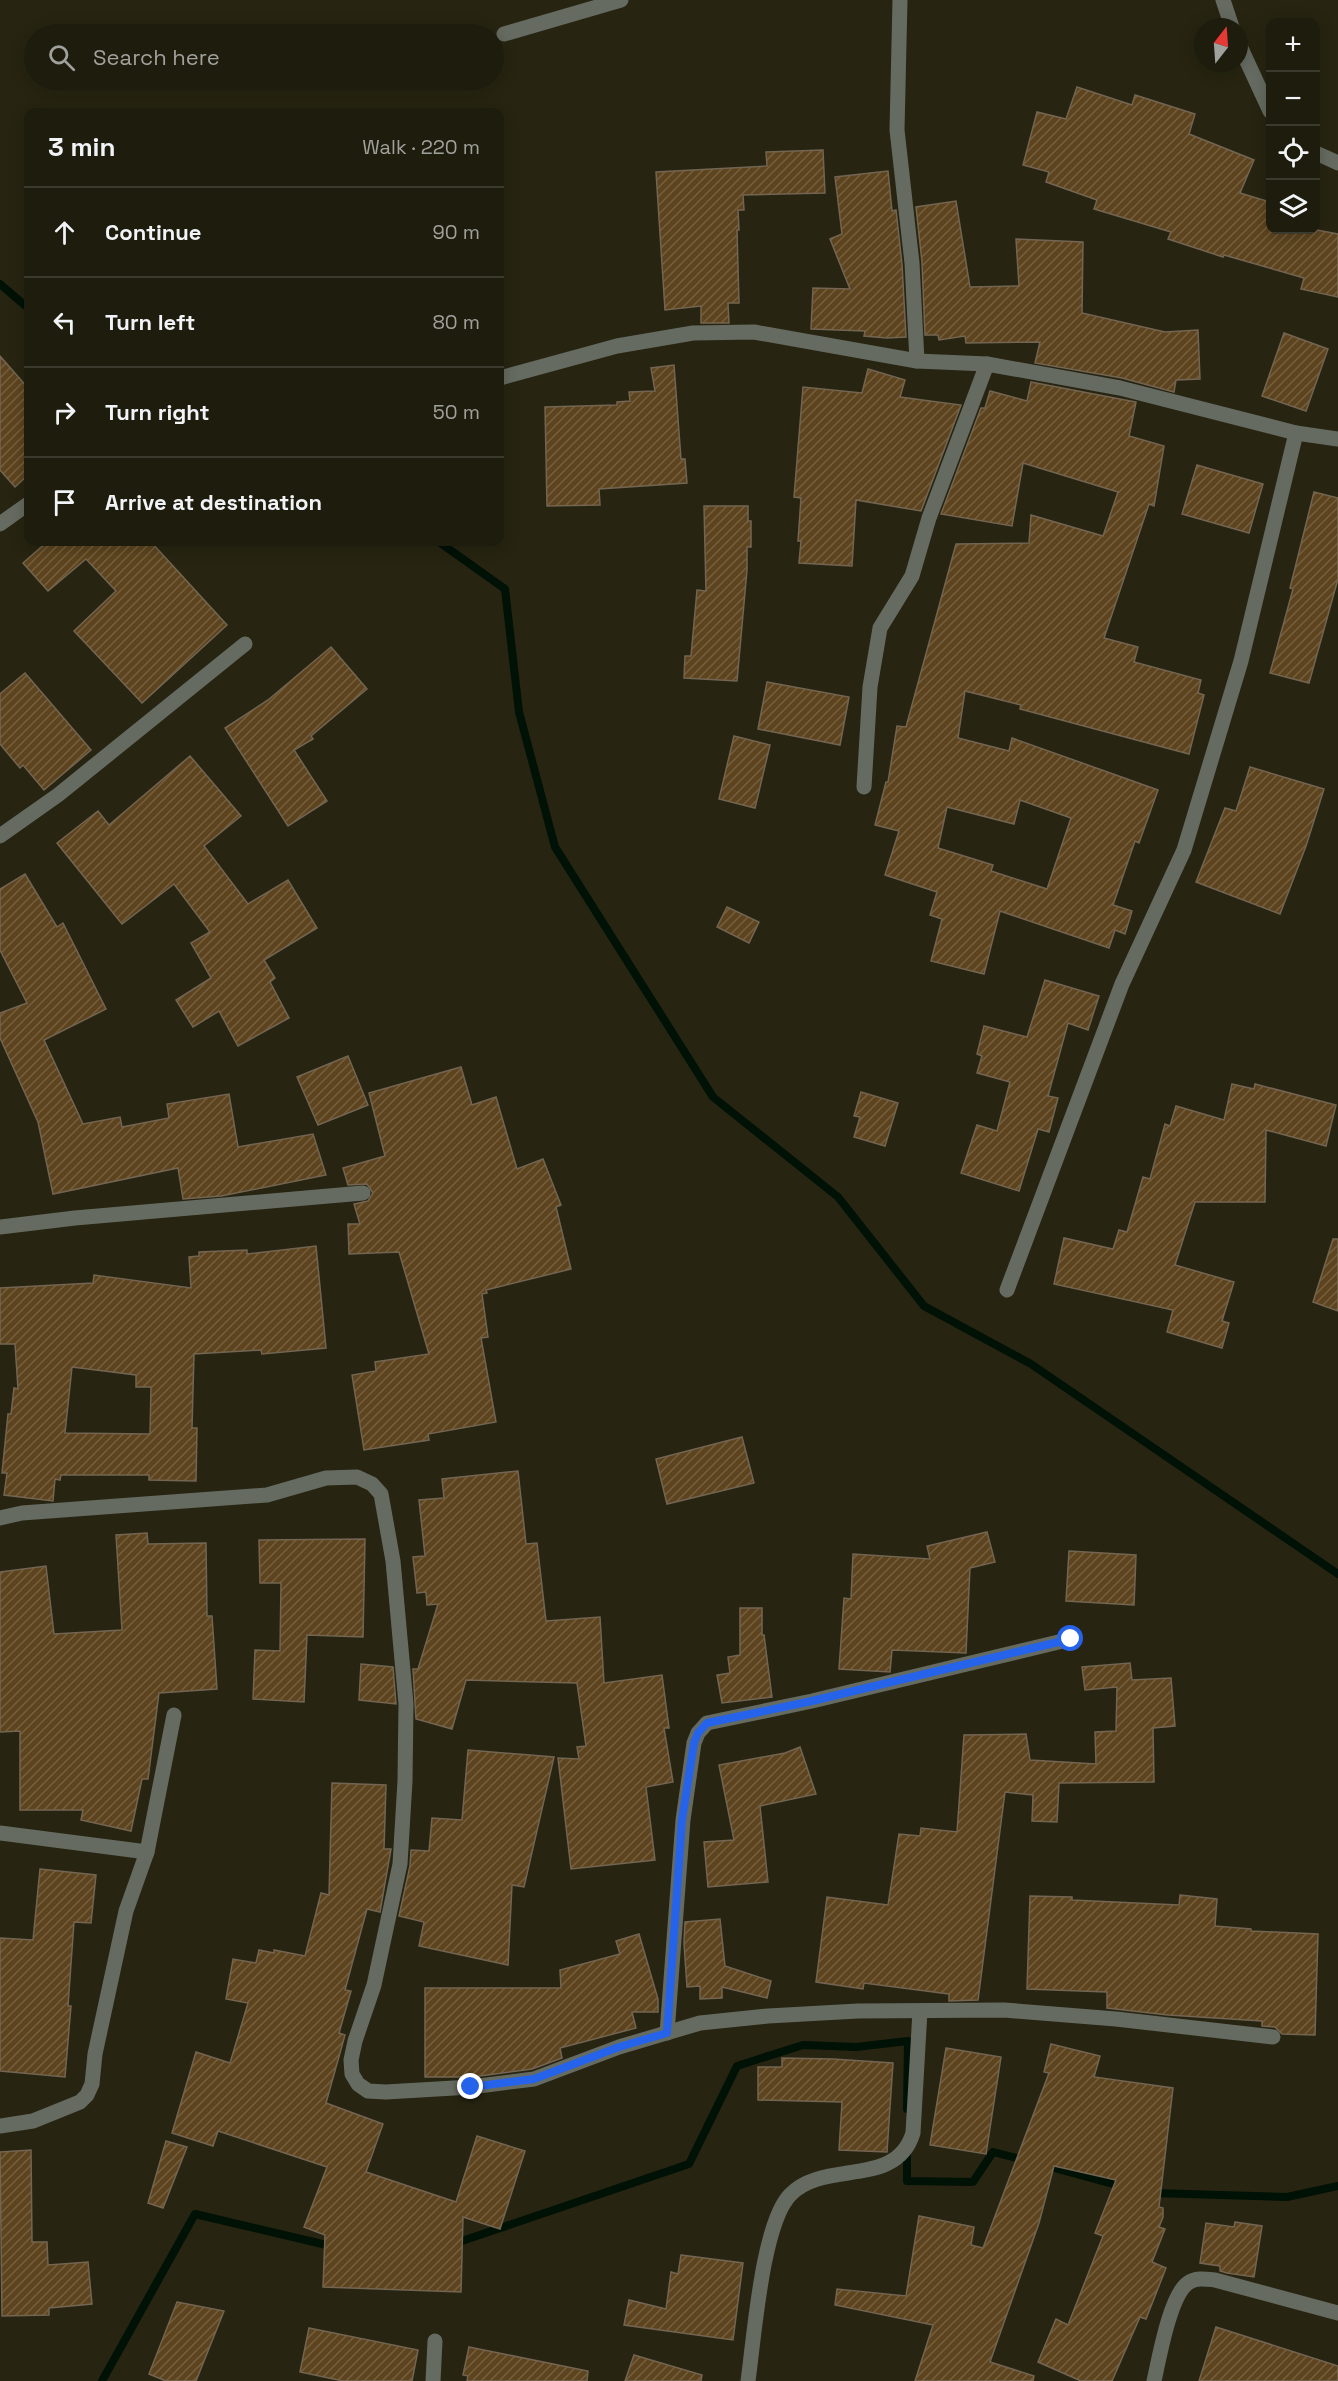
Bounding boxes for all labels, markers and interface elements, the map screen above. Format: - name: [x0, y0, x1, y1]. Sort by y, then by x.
- north arrow: [1194, 18, 1248, 72]
- map controls: [1266, 18, 1320, 234]
- button: +: [1266, 18, 1320, 72]
- search box: [24, 24, 504, 90]
- icon: search: [45, 41, 78, 74]
- text: Search here: [93, 43, 220, 71]
- button: −: [1266, 72, 1320, 126]
- button: locate: [1266, 126, 1320, 180]
- text: 3 min: [48, 130, 116, 164]
- text: Walk · 220 m: [362, 134, 480, 160]
- button: layers: [1266, 180, 1320, 234]
- icon: ahead: [48, 216, 81, 249]
- text: Continue: [105, 218, 201, 246]
- text: 90 m: [433, 219, 480, 245]
- icon: left: [48, 306, 81, 339]
- text: Turn left: [105, 308, 195, 336]
- text: 80 m: [432, 309, 480, 335]
- icon: right: [48, 396, 81, 429]
- text: Turn right: [105, 398, 210, 426]
- text: 50 m: [433, 399, 480, 425]
- icon: arrive: [48, 486, 81, 519]
- text: Arrive at destination: [105, 488, 322, 516]
- route start: [1057, 1625, 1083, 1651]
- route end: [457, 2073, 483, 2099]

